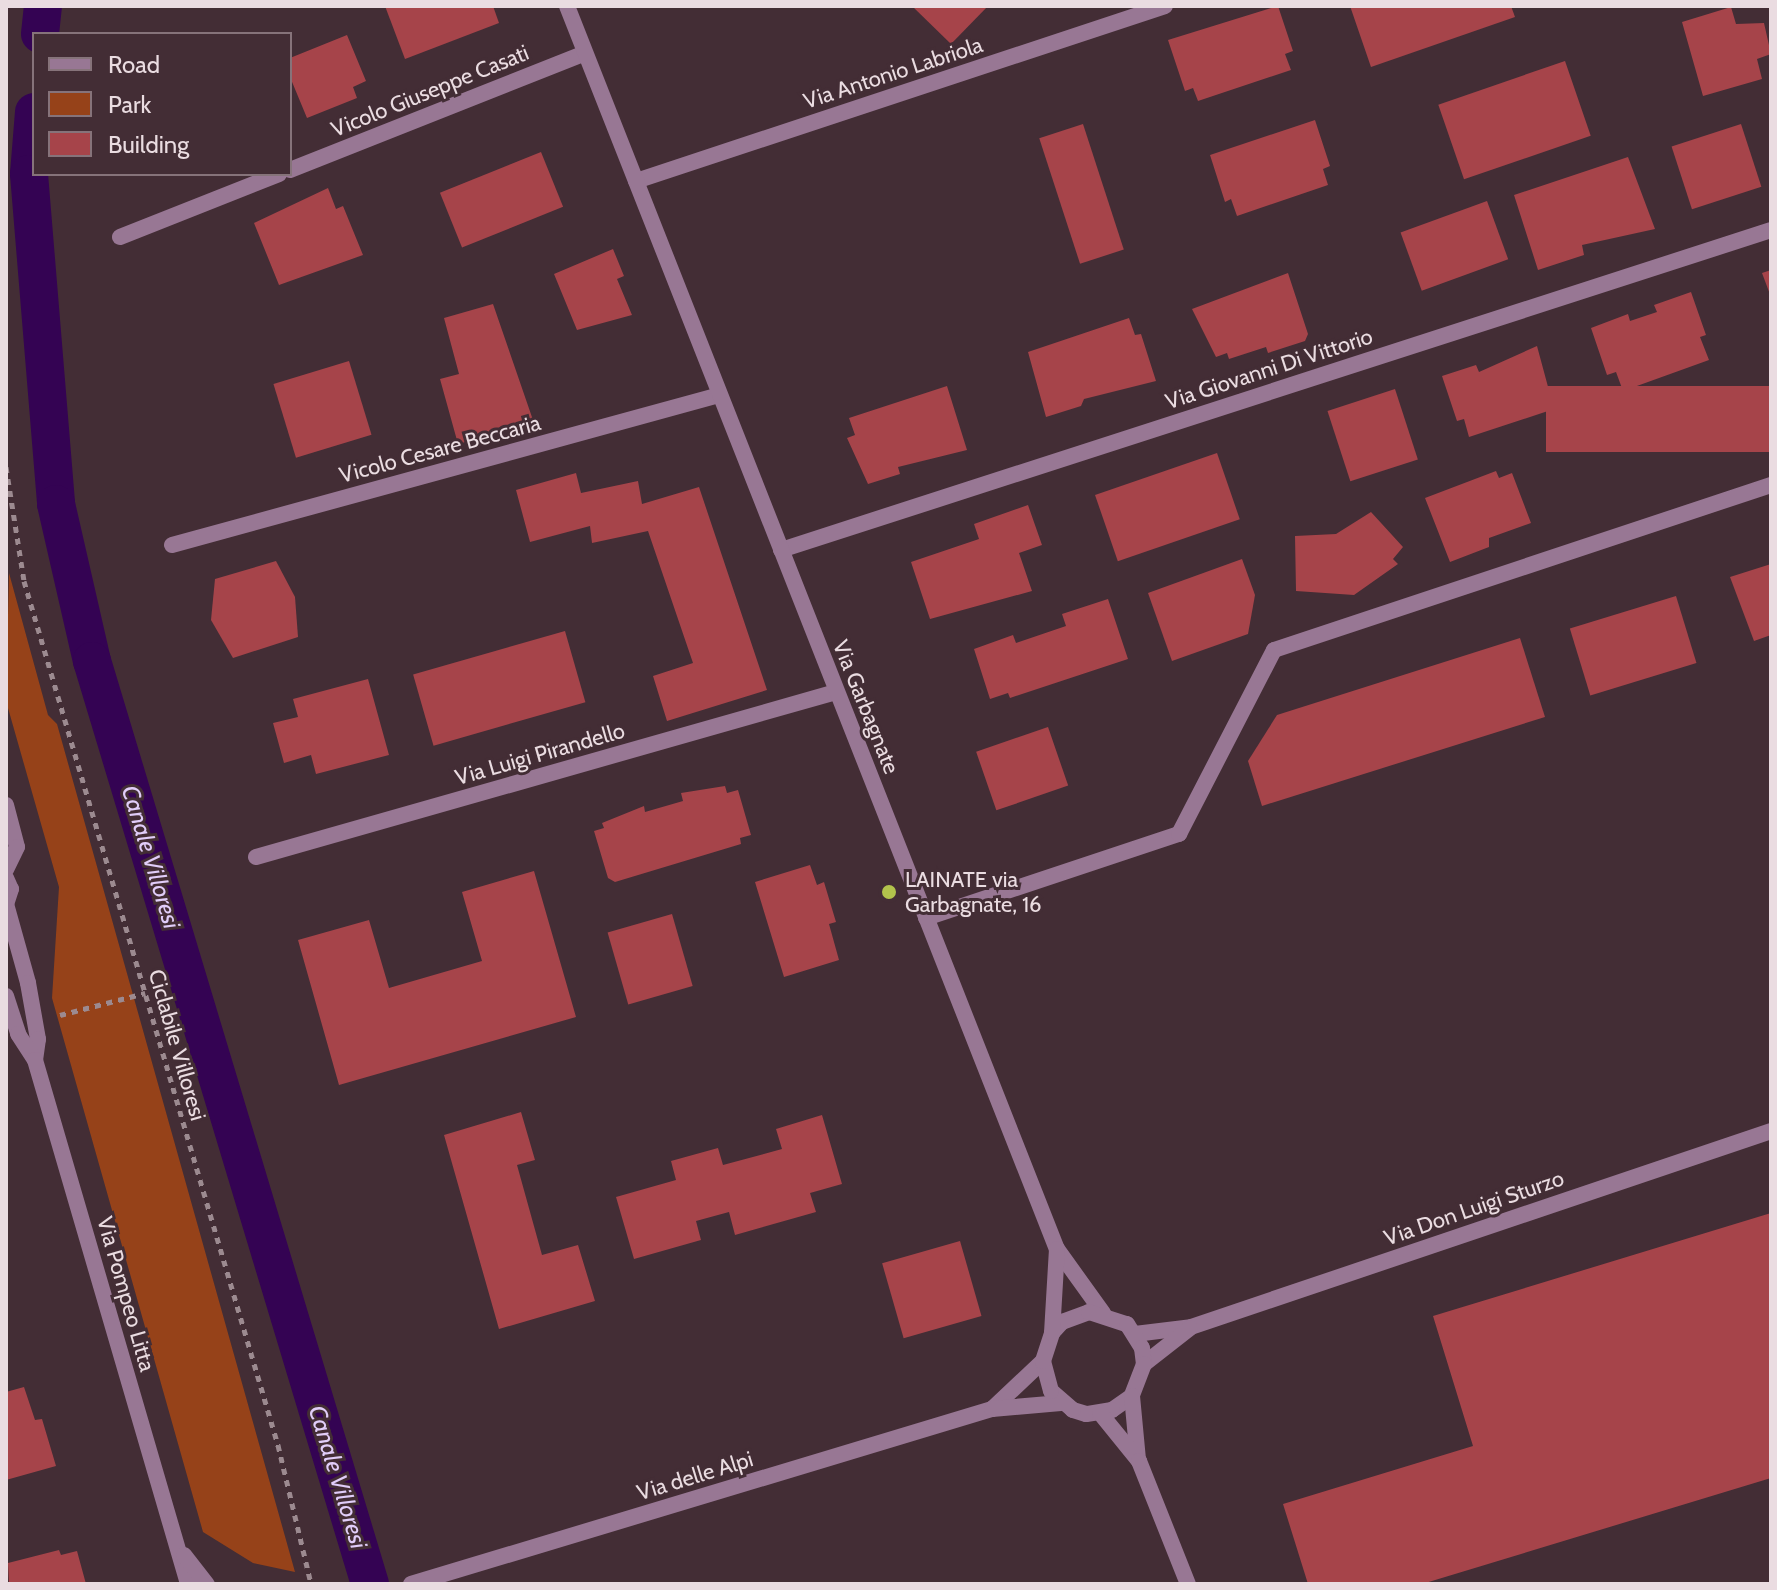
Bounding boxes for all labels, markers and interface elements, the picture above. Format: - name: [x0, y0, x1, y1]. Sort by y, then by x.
- legend: [32, 32, 292, 176]
- street label: Via Antonio Labriola: [800, 32, 986, 114]
- street label: Vicolo Giuseppe Casati: [327, 39, 533, 143]
- text: Road: [108, 50, 160, 79]
- text: Park: [108, 90, 151, 119]
- text: Building: [108, 130, 189, 159]
- street label: Via Giovanni Di Vittorio: [1162, 323, 1376, 415]
- street label: Vicolo Cesare Beccaria: [337, 409, 543, 489]
- street label: Via Garbagnate: [827, 636, 905, 778]
- street label: Via Luigi Pirandello: [452, 717, 628, 791]
- water label: Canale Villoresi: [116, 782, 186, 932]
- place label: LAINATE via Garbagnate, 16: [905, 866, 1042, 918]
- marker: LAINATE via Garbagnate, 16: [880, 883, 898, 901]
- street label: Ciclabile Villoresi: [143, 966, 211, 1124]
- street label: Via Don Luigi Sturzo: [1381, 1165, 1567, 1251]
- street label: Via Pompeo Litta: [91, 1214, 161, 1374]
- water label: Canale Villoresi: [303, 1402, 373, 1552]
- street label: Via delle Alpi: [634, 1446, 756, 1506]

